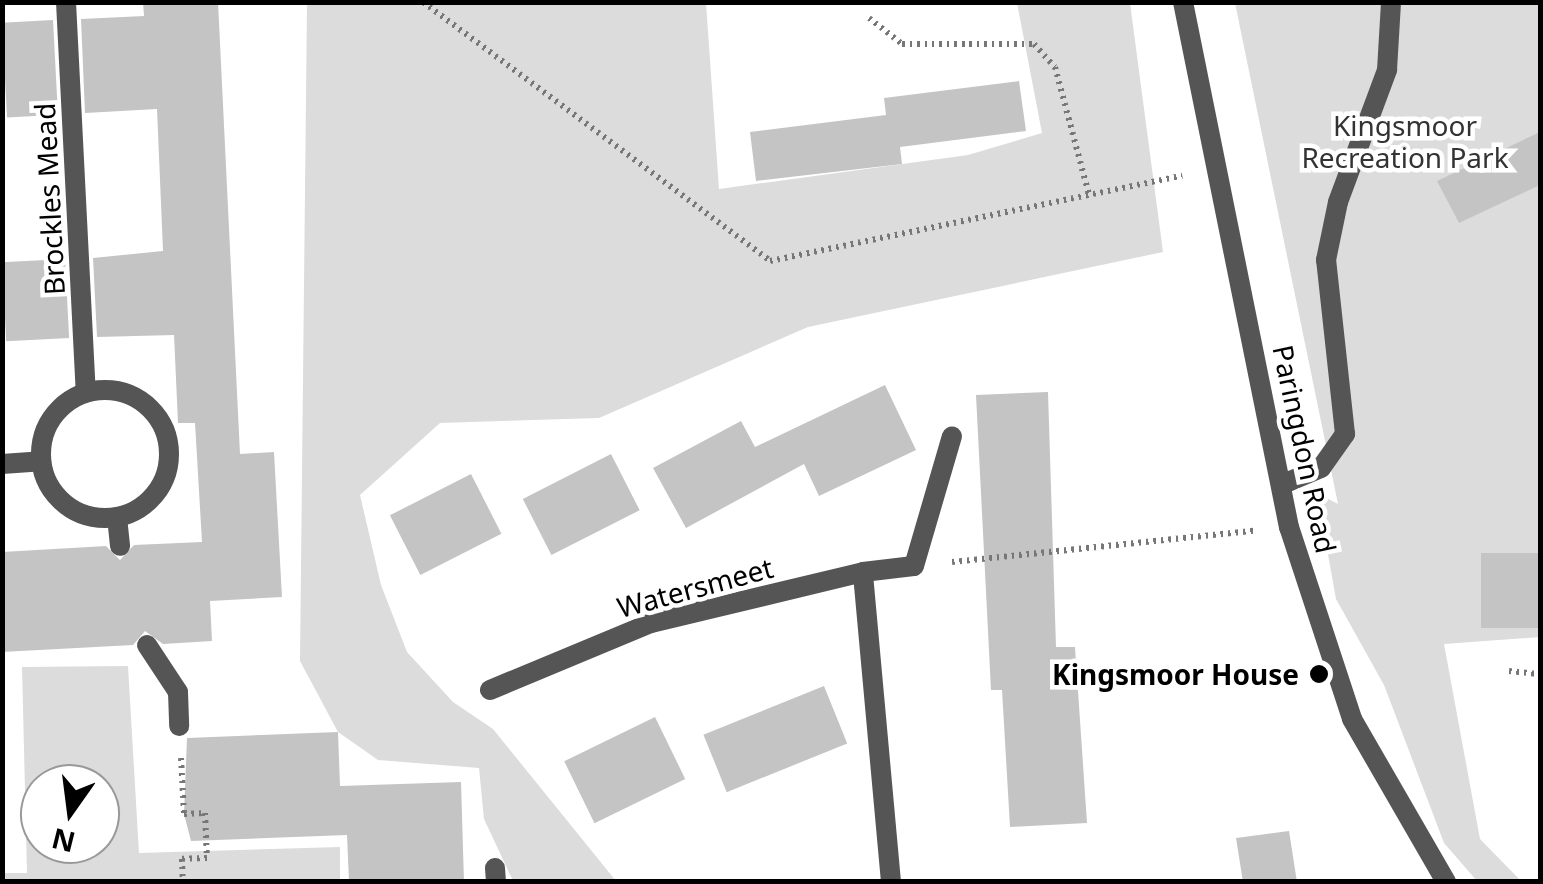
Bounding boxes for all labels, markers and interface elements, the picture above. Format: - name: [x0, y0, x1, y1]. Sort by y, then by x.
- street label: Brockles Mead: [27, 102, 71, 296]
- park label: Kingsmoor Recreation Park: [1301, 108, 1509, 174]
- street label: Paringdon Road: [1267, 342, 1343, 556]
- street label: Watersmeet: [613, 550, 777, 624]
- place label: Kingsmoor House: [1052, 657, 1299, 691]
- marker: Kingsmoor House: [1308, 663, 1330, 685]
- north arrow: [20, 764, 120, 864]
- text: N: [48, 820, 79, 862]

